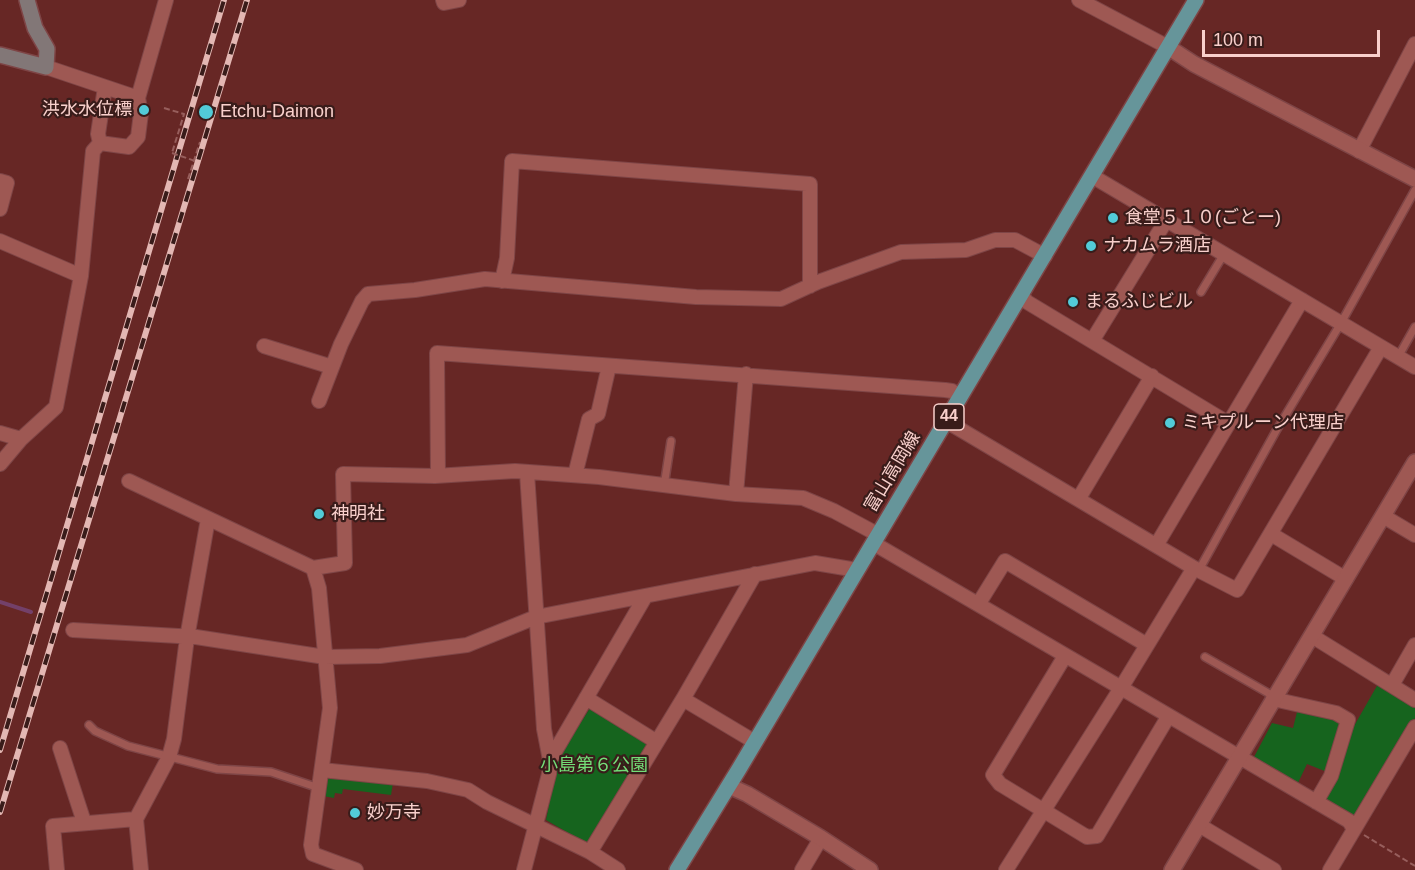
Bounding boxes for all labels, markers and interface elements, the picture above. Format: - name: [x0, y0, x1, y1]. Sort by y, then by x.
- scale bar: [1205, 18, 1384, 56]
- text: 100 m: [1213, 30, 1263, 50]
- place label: 洪水水位標: [42, 99, 132, 121]
- place label: Etchu-Daimon: [220, 101, 334, 123]
- marker: 洪水水位標: [137, 103, 151, 117]
- marker: Etchu-Daimon: [197, 103, 215, 121]
- place label: 食堂５１０(ごとー): [1125, 207, 1281, 229]
- marker: 食堂５１０(ごとー): [1106, 211, 1120, 225]
- place label: ナカムラ酒店: [1103, 235, 1211, 257]
- marker: ナカムラ酒店: [1084, 239, 1098, 253]
- place label: まるふじビル: [1085, 291, 1193, 313]
- marker: まるふじビル: [1066, 295, 1080, 309]
- road number: 44: [934, 404, 964, 430]
- place label: ミキプルーン代理店: [1182, 412, 1344, 434]
- marker: ミキプルーン代理店: [1163, 416, 1177, 430]
- street label: 富山高岡線: [861, 428, 925, 516]
- place label: 神明社: [331, 503, 385, 525]
- marker: 神明社: [312, 507, 326, 521]
- park label: 小島第６公園: [540, 755, 648, 777]
- place label: 妙万寺: [367, 802, 421, 824]
- marker: 妙万寺: [348, 806, 362, 820]

